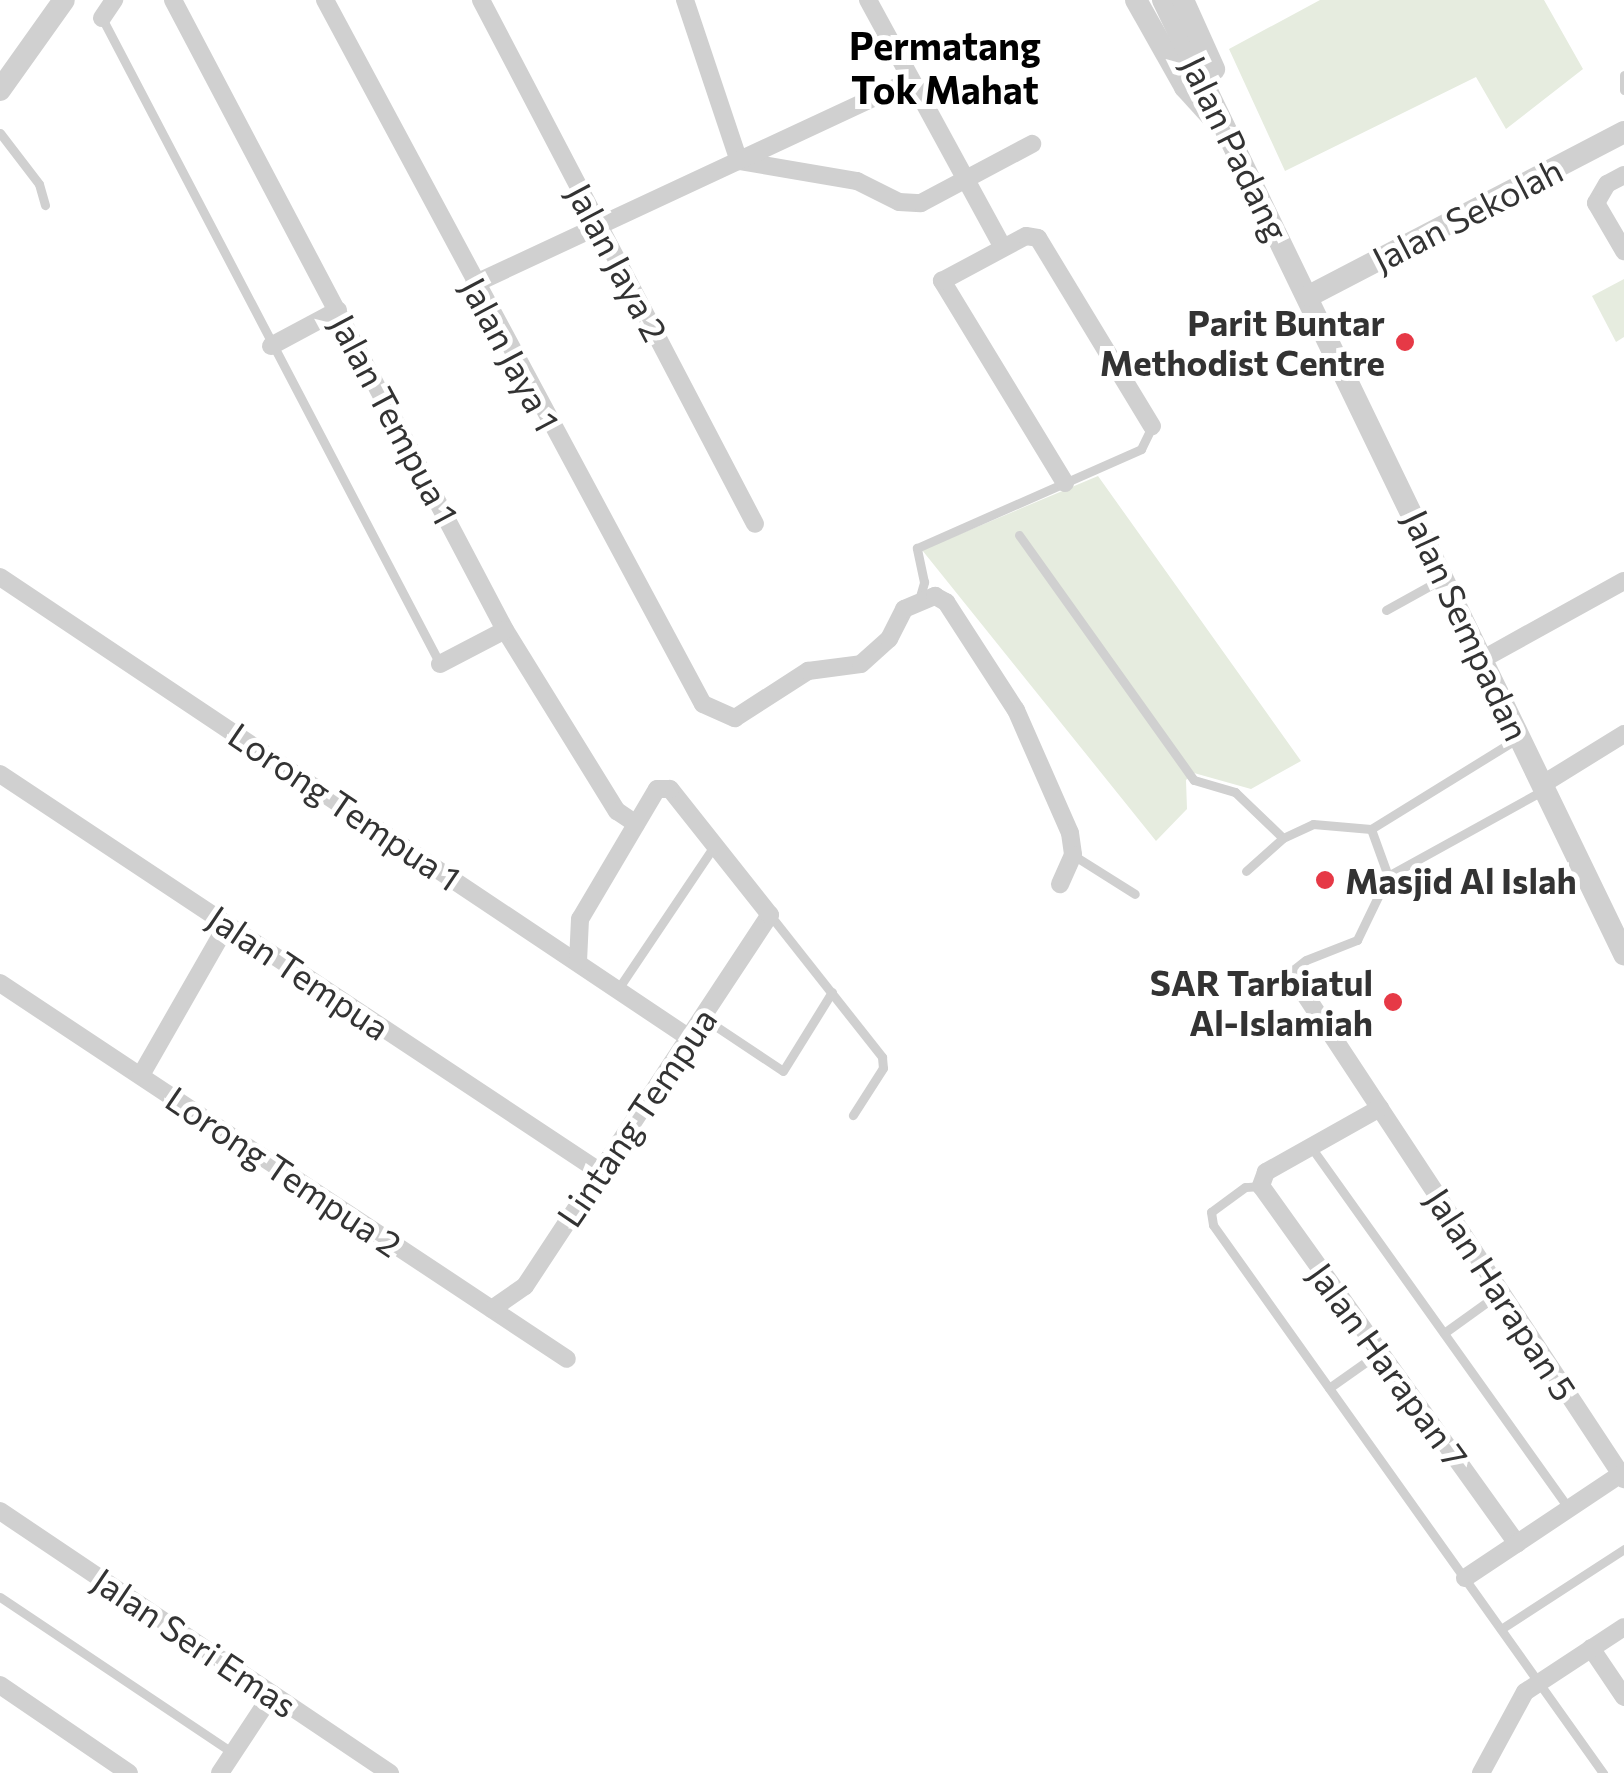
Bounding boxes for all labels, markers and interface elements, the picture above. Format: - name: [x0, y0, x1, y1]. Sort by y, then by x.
- district label: Permatang Tok Mahat: [849, 22, 1041, 111]
- street label: Jalan Padang: [1173, 49, 1299, 247]
- street label: Jalan Sekolah: [1365, 148, 1569, 280]
- street label: Jalan Jaya 2: [559, 176, 677, 348]
- street label: Jalan Jaya 1: [453, 270, 569, 438]
- place label: Parit Buntar Methodist Centre: [1100, 301, 1385, 383]
- street label: Jalan Tempua 1: [322, 307, 468, 531]
- marker: Parit Buntar Methodist Centre: [1394, 331, 1416, 353]
- street label: Jalan Sempadan: [1395, 503, 1539, 747]
- street label: Lorong Tempua 1: [221, 713, 469, 899]
- place label: Masjid Al Islah: [1345, 859, 1577, 901]
- marker: Masjid Al Islah: [1314, 869, 1336, 891]
- street label: Jalan Tempua: [200, 896, 398, 1048]
- place label: SAR Tarbiatul Al-Islamiah: [1150, 961, 1373, 1043]
- marker: SAR Tarbiatul Al-Islamiah: [1382, 991, 1404, 1013]
- street label: Lintang Tempua: [547, 1000, 725, 1234]
- street label: Lorong Tempua 2: [159, 1077, 409, 1265]
- street label: Jalan Harapan 5: [1418, 1180, 1586, 1408]
- street label: Jalan Harapan 7: [1301, 1254, 1477, 1476]
- street label: Jalan Seri Emas: [85, 1558, 305, 1726]

